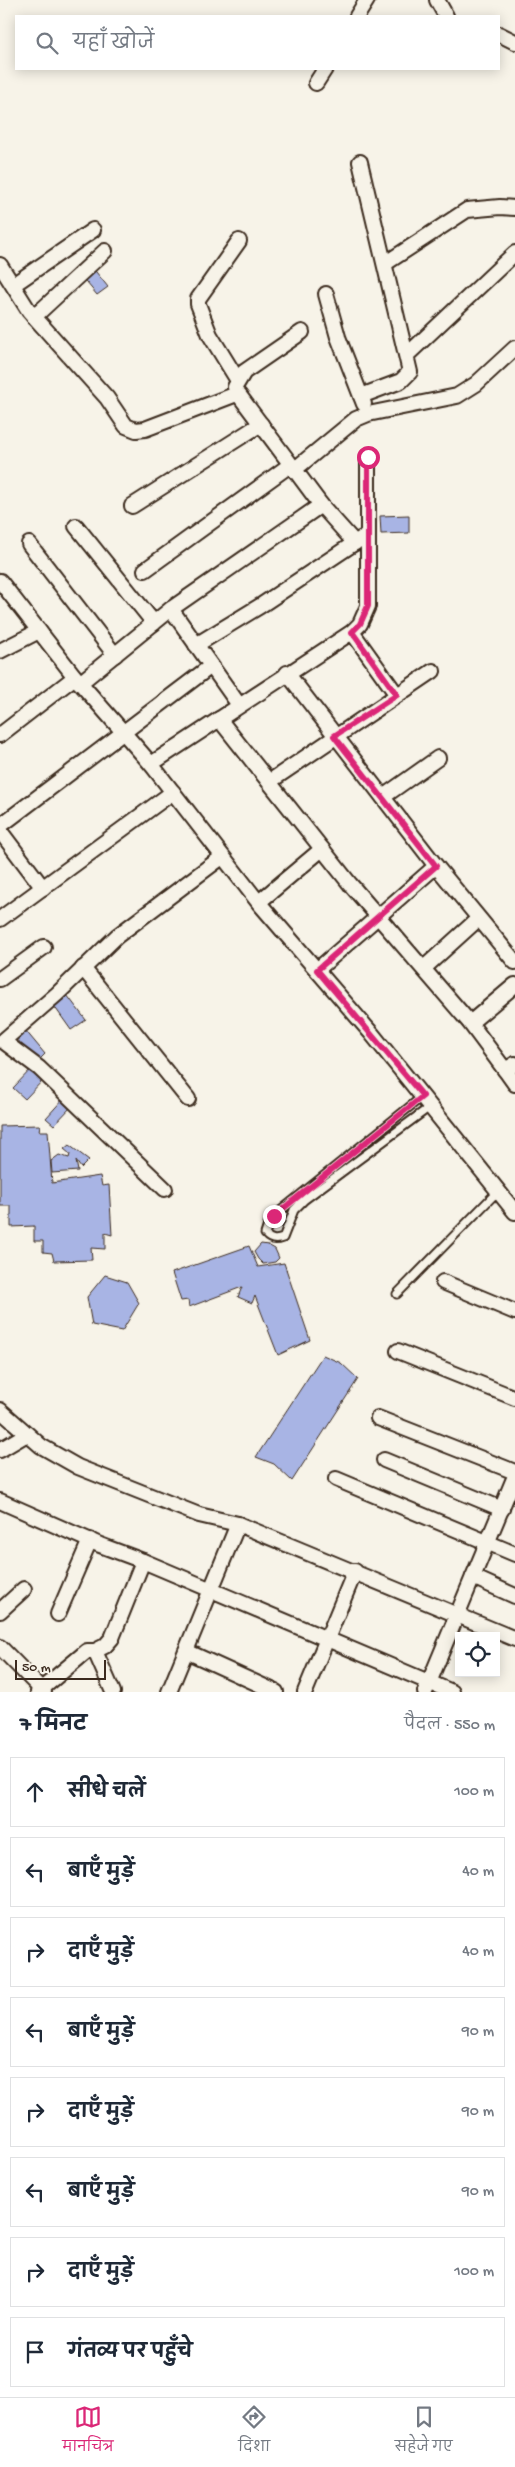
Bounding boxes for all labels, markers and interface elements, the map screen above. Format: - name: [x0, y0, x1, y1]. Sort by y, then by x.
- search box: [15, 15, 500, 70]
- icon: search: [33, 29, 61, 57]
- text: यहाँ खोजें: [73, 33, 154, 56]
- route start: [357, 446, 380, 469]
- route end: [263, 1205, 286, 1228]
- map controls: [455, 1632, 500, 1677]
- button: locate: [455, 1632, 500, 1677]
- scale bar: [15, 1657, 106, 1680]
- text: 50 m: [22, 1660, 51, 1677]
- text: 7 मिनट: [20, 1714, 87, 1739]
- text: पैदल · 550 m: [404, 1717, 495, 1736]
- icon: ahead: [21, 1778, 49, 1806]
- text: सीधे चलें: [68, 1782, 145, 1805]
- text: 100 m: [454, 1783, 494, 1802]
- icon: left: [21, 1858, 49, 1886]
- text: बाएँ मुड़ें: [68, 1862, 134, 1885]
- text: 40 m: [462, 1863, 494, 1882]
- icon: right: [21, 1938, 49, 1966]
- text: दाएँ मुड़ें: [68, 1942, 134, 1965]
- text: 40 m: [462, 1943, 494, 1962]
- icon: left: [21, 2018, 49, 2046]
- text: बाएँ मुड़ें: [68, 2022, 134, 2045]
- text: 90 m: [462, 2023, 494, 2042]
- icon: right: [21, 2098, 49, 2126]
- text: दाएँ मुड़ें: [68, 2102, 134, 2125]
- text: 90 m: [462, 2103, 494, 2122]
- icon: left: [21, 2178, 49, 2206]
- text: बाएँ मुड़ें: [68, 2182, 134, 2205]
- text: 90 m: [462, 2183, 494, 2202]
- icon: right: [21, 2258, 49, 2286]
- text: दाएँ मुड़ें: [68, 2262, 134, 2285]
- text: 100 m: [454, 2263, 494, 2282]
- icon: arrive: [21, 2338, 49, 2366]
- text: गंतव्य पर पहुँचे: [68, 2342, 192, 2365]
- tab: मानचित्र: [62, 2403, 114, 2462]
- tab: दिशा: [238, 2403, 270, 2462]
- tab: सहेजे गए: [395, 2403, 453, 2462]

